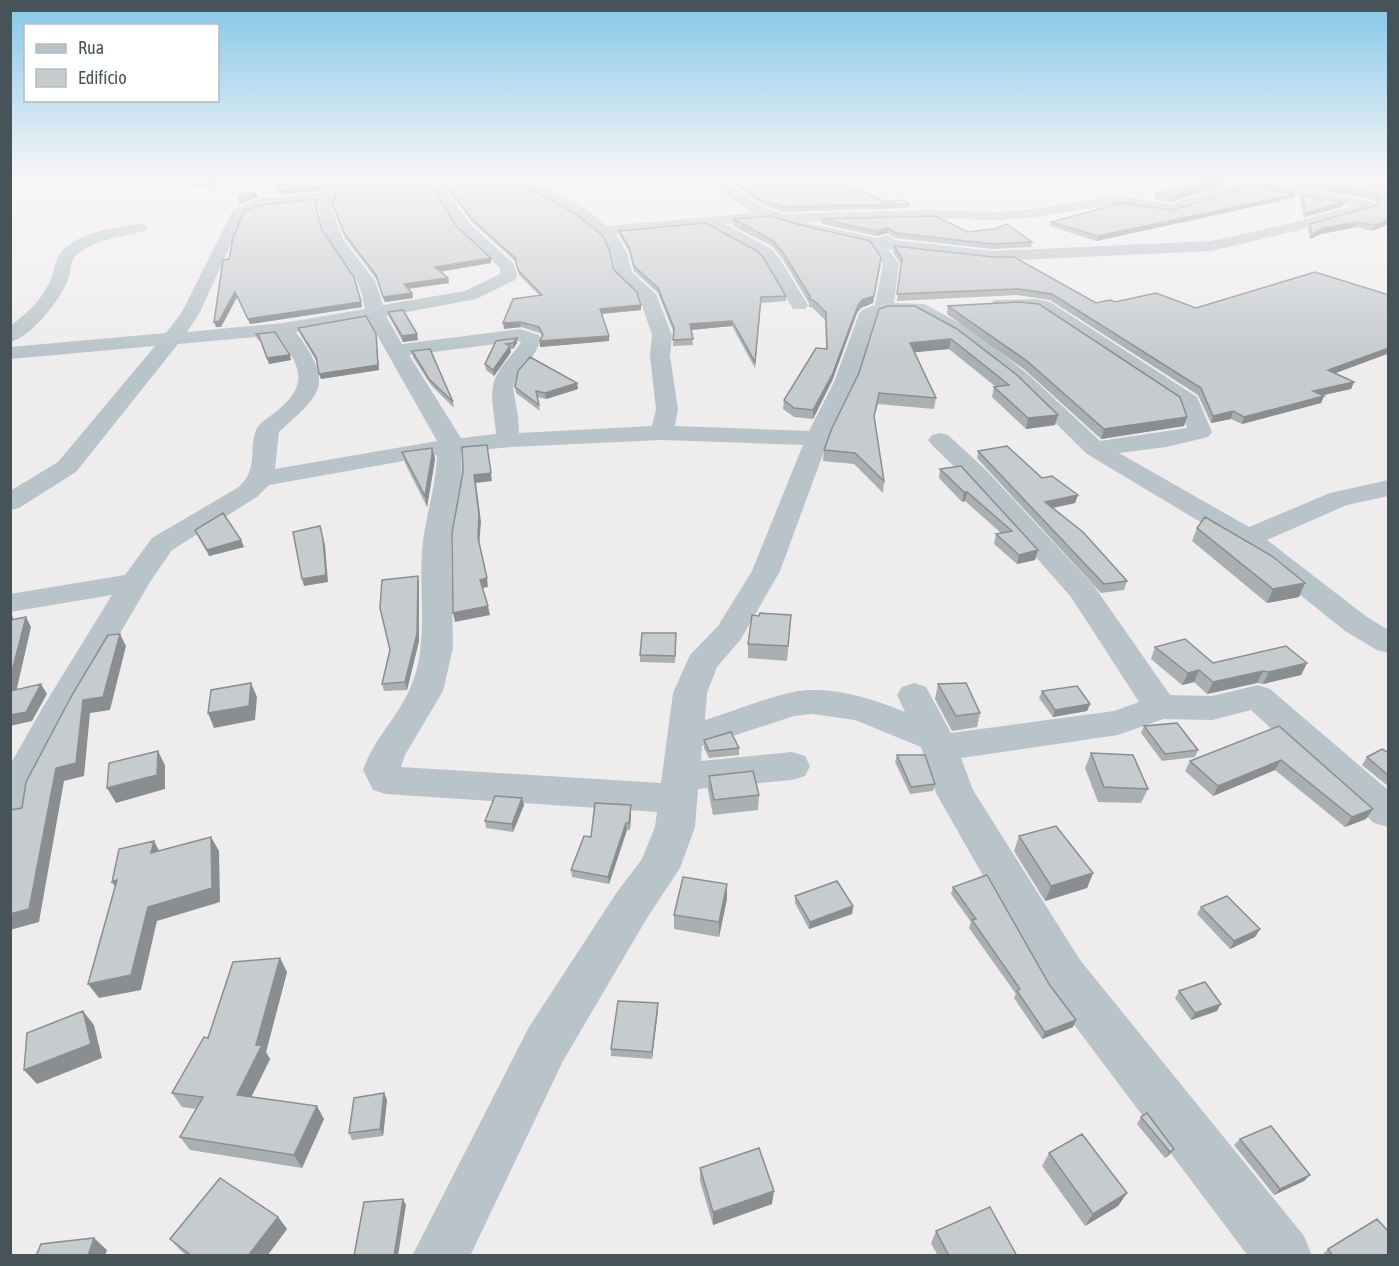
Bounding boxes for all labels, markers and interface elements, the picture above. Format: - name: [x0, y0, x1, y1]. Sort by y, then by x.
- legend: [24, 24, 219, 102]
- text: Rua: [78, 37, 104, 58]
- text: Edifício: [78, 67, 127, 88]

